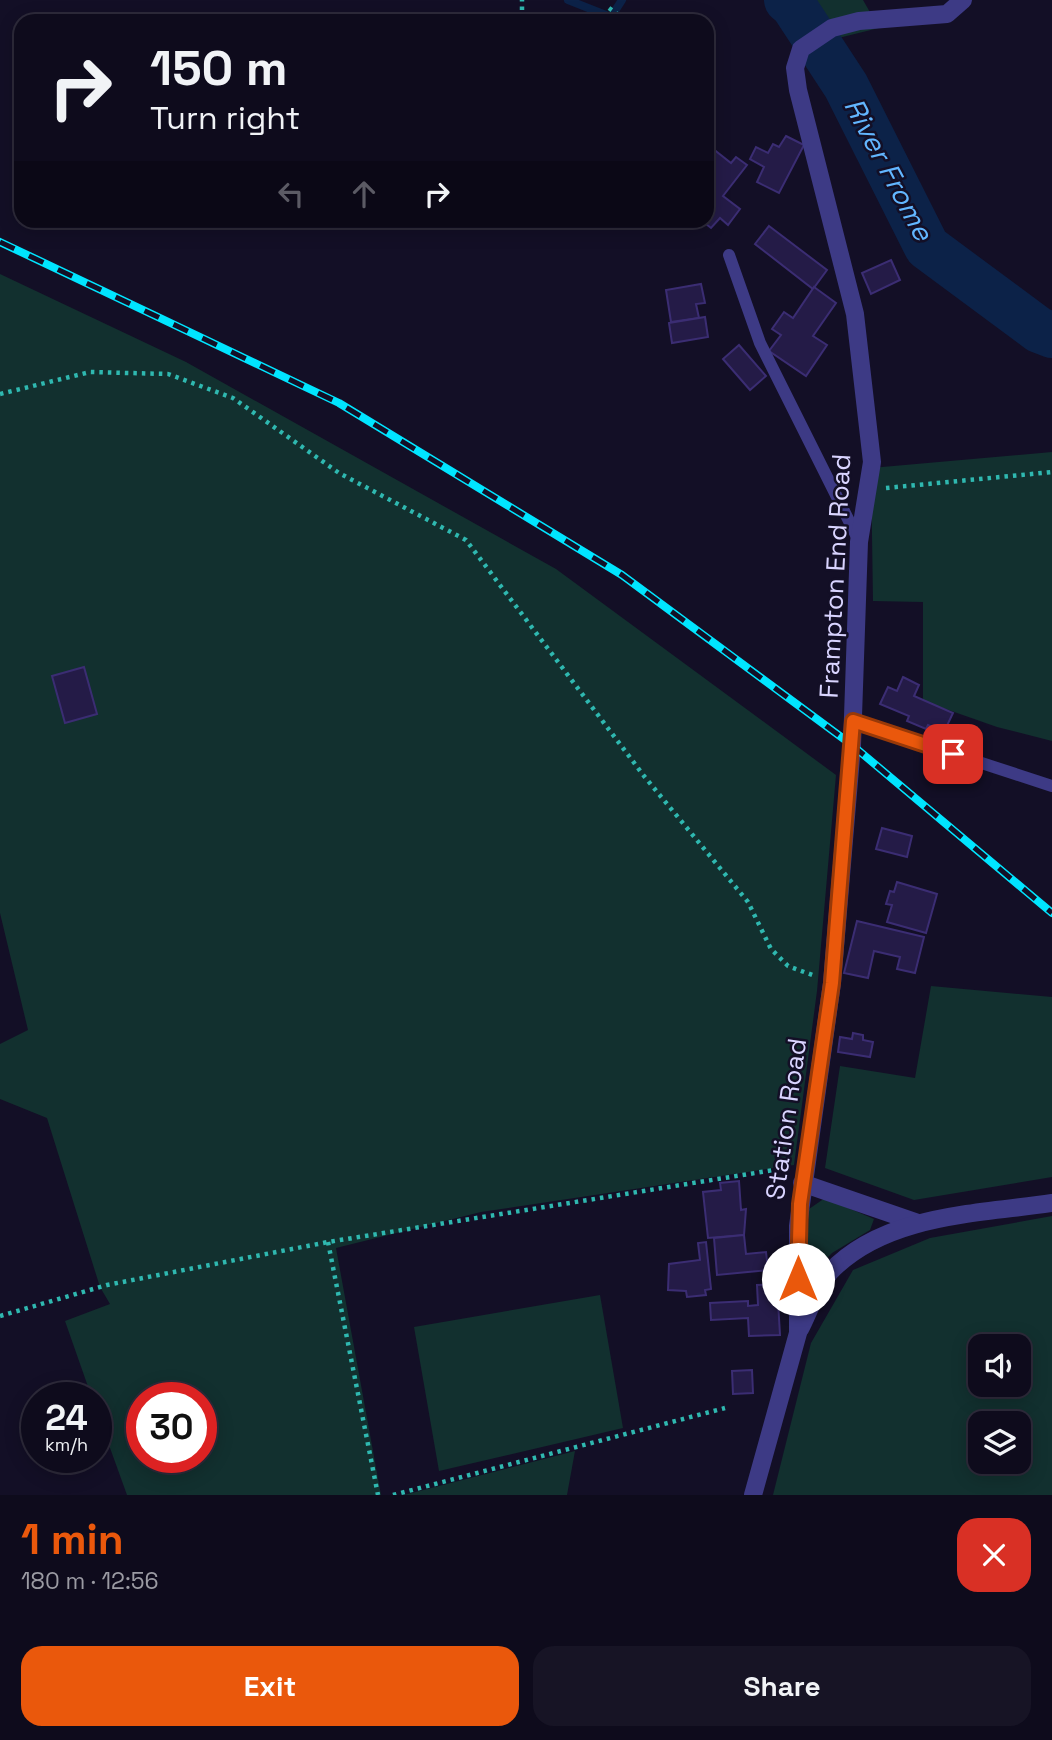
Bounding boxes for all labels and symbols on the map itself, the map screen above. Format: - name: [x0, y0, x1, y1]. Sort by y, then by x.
- water label: River Frome: [836, 91, 942, 248]
- street label: Frampton End Road: [812, 453, 858, 699]
- pin: [923, 724, 983, 784]
- street label: Station Road: [758, 1036, 814, 1202]
- position arrow: [761, 1242, 835, 1316]
- speed limit sign: 30: [126, 1382, 217, 1473]

